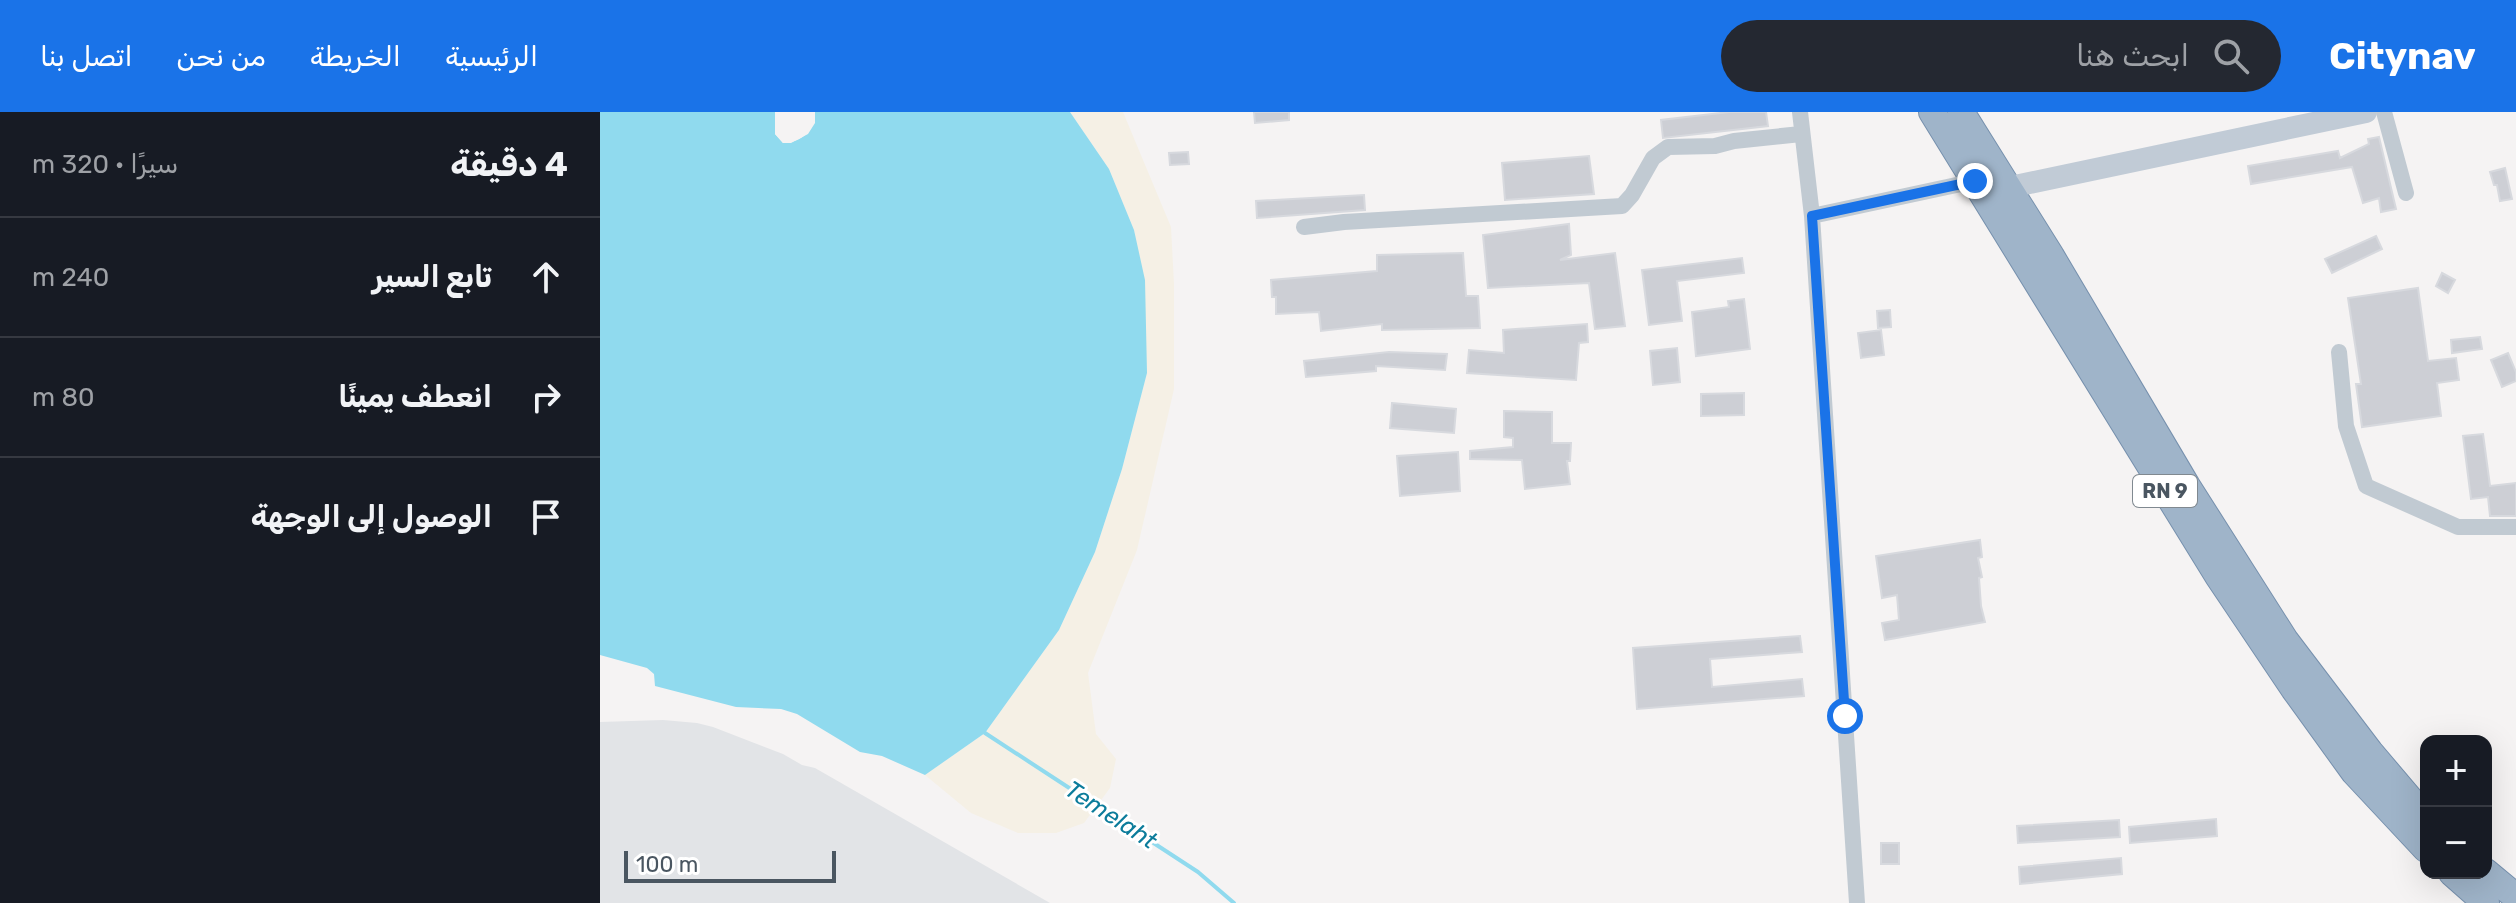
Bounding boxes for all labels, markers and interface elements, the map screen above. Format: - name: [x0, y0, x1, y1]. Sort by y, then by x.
- search box: [1721, 20, 2281, 92]
- text: Citynav: [2329, 33, 2476, 79]
- icon: search: [2209, 34, 2253, 78]
- text: ابحث هنا: [2076, 38, 2189, 74]
- text: اتصل بنا: [40, 40, 133, 73]
- text: من نحن: [177, 40, 266, 73]
- text: الخريطة: [310, 40, 401, 73]
- text: الرئيسية: [445, 40, 538, 73]
- text: 4 دقيقة: [450, 144, 568, 185]
- text: سيرًا · 320 m: [32, 149, 178, 180]
- route end: [1957, 163, 1993, 199]
- icon: ahead: [524, 255, 568, 299]
- text: تابع السير: [372, 259, 492, 295]
- text: 240 m: [32, 262, 109, 293]
- icon: right: [524, 375, 568, 419]
- text: انعطف يمينًا: [338, 379, 492, 415]
- text: 80 m: [32, 382, 95, 413]
- road number: RN 9: [2133, 475, 2197, 507]
- icon: arrive: [524, 495, 568, 539]
- text: الوصول إلى الوجهة: [251, 499, 492, 535]
- route start: [1827, 698, 1863, 734]
- map controls: [2420, 735, 2492, 879]
- button: +: [2420, 735, 2492, 807]
- water label: Temelaht: [1060, 775, 1163, 855]
- button: −: [2420, 807, 2492, 879]
- scale bar: [624, 847, 836, 883]
- text: 100 m: [636, 851, 698, 878]

